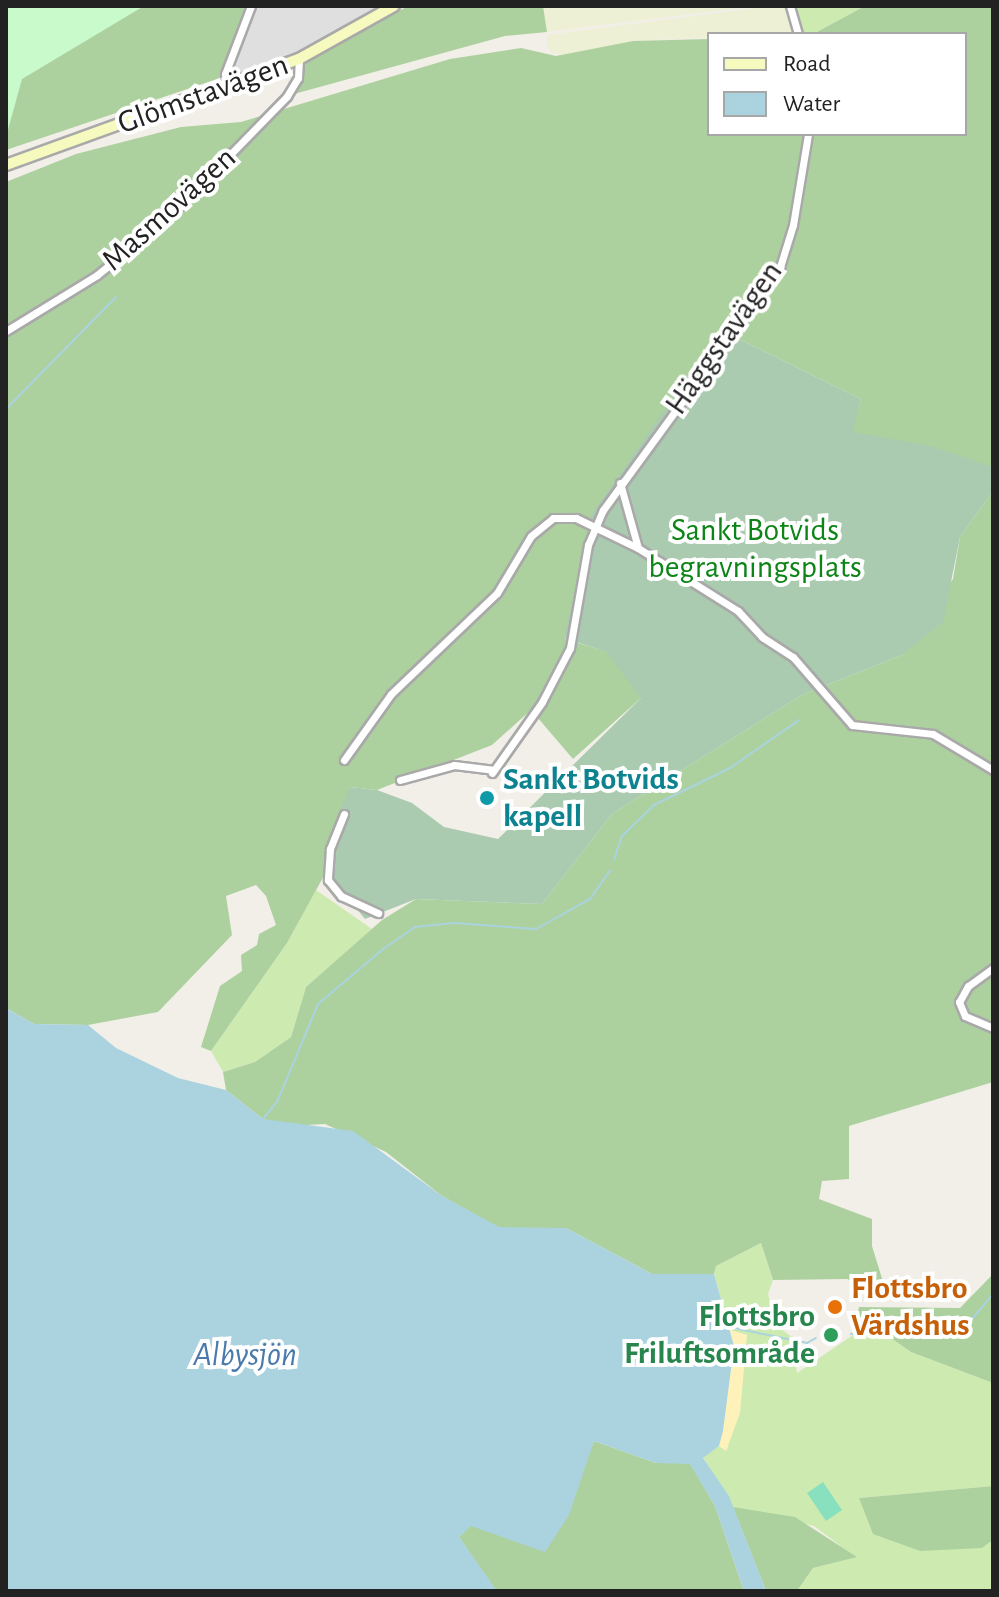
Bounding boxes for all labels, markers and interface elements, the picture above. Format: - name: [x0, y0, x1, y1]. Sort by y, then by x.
- legend: [707, 32, 967, 136]
- street label: Glömstavägen: [112, 45, 294, 143]
- text: Road: [783, 52, 831, 76]
- text: Water: [783, 92, 840, 116]
- street label: Masmovägen: [94, 139, 244, 279]
- street label: Häggstavägen: [657, 254, 791, 422]
- park label: Sankt Botvids begravningsplats: [648, 512, 862, 587]
- place label: Sankt Botvids kapell: [503, 761, 679, 836]
- marker: Sankt Botvids kapell: [478, 789, 496, 807]
- place label: Flottsbro Värdshus: [851, 1270, 969, 1345]
- place label: Flottsbro Friluftsområde: [624, 1298, 815, 1373]
- marker: Flottsbro Värdshus: [826, 1298, 844, 1316]
- marker: Flottsbro Friluftsområde: [822, 1326, 840, 1344]
- water label: Albysjön: [193, 1336, 297, 1376]

